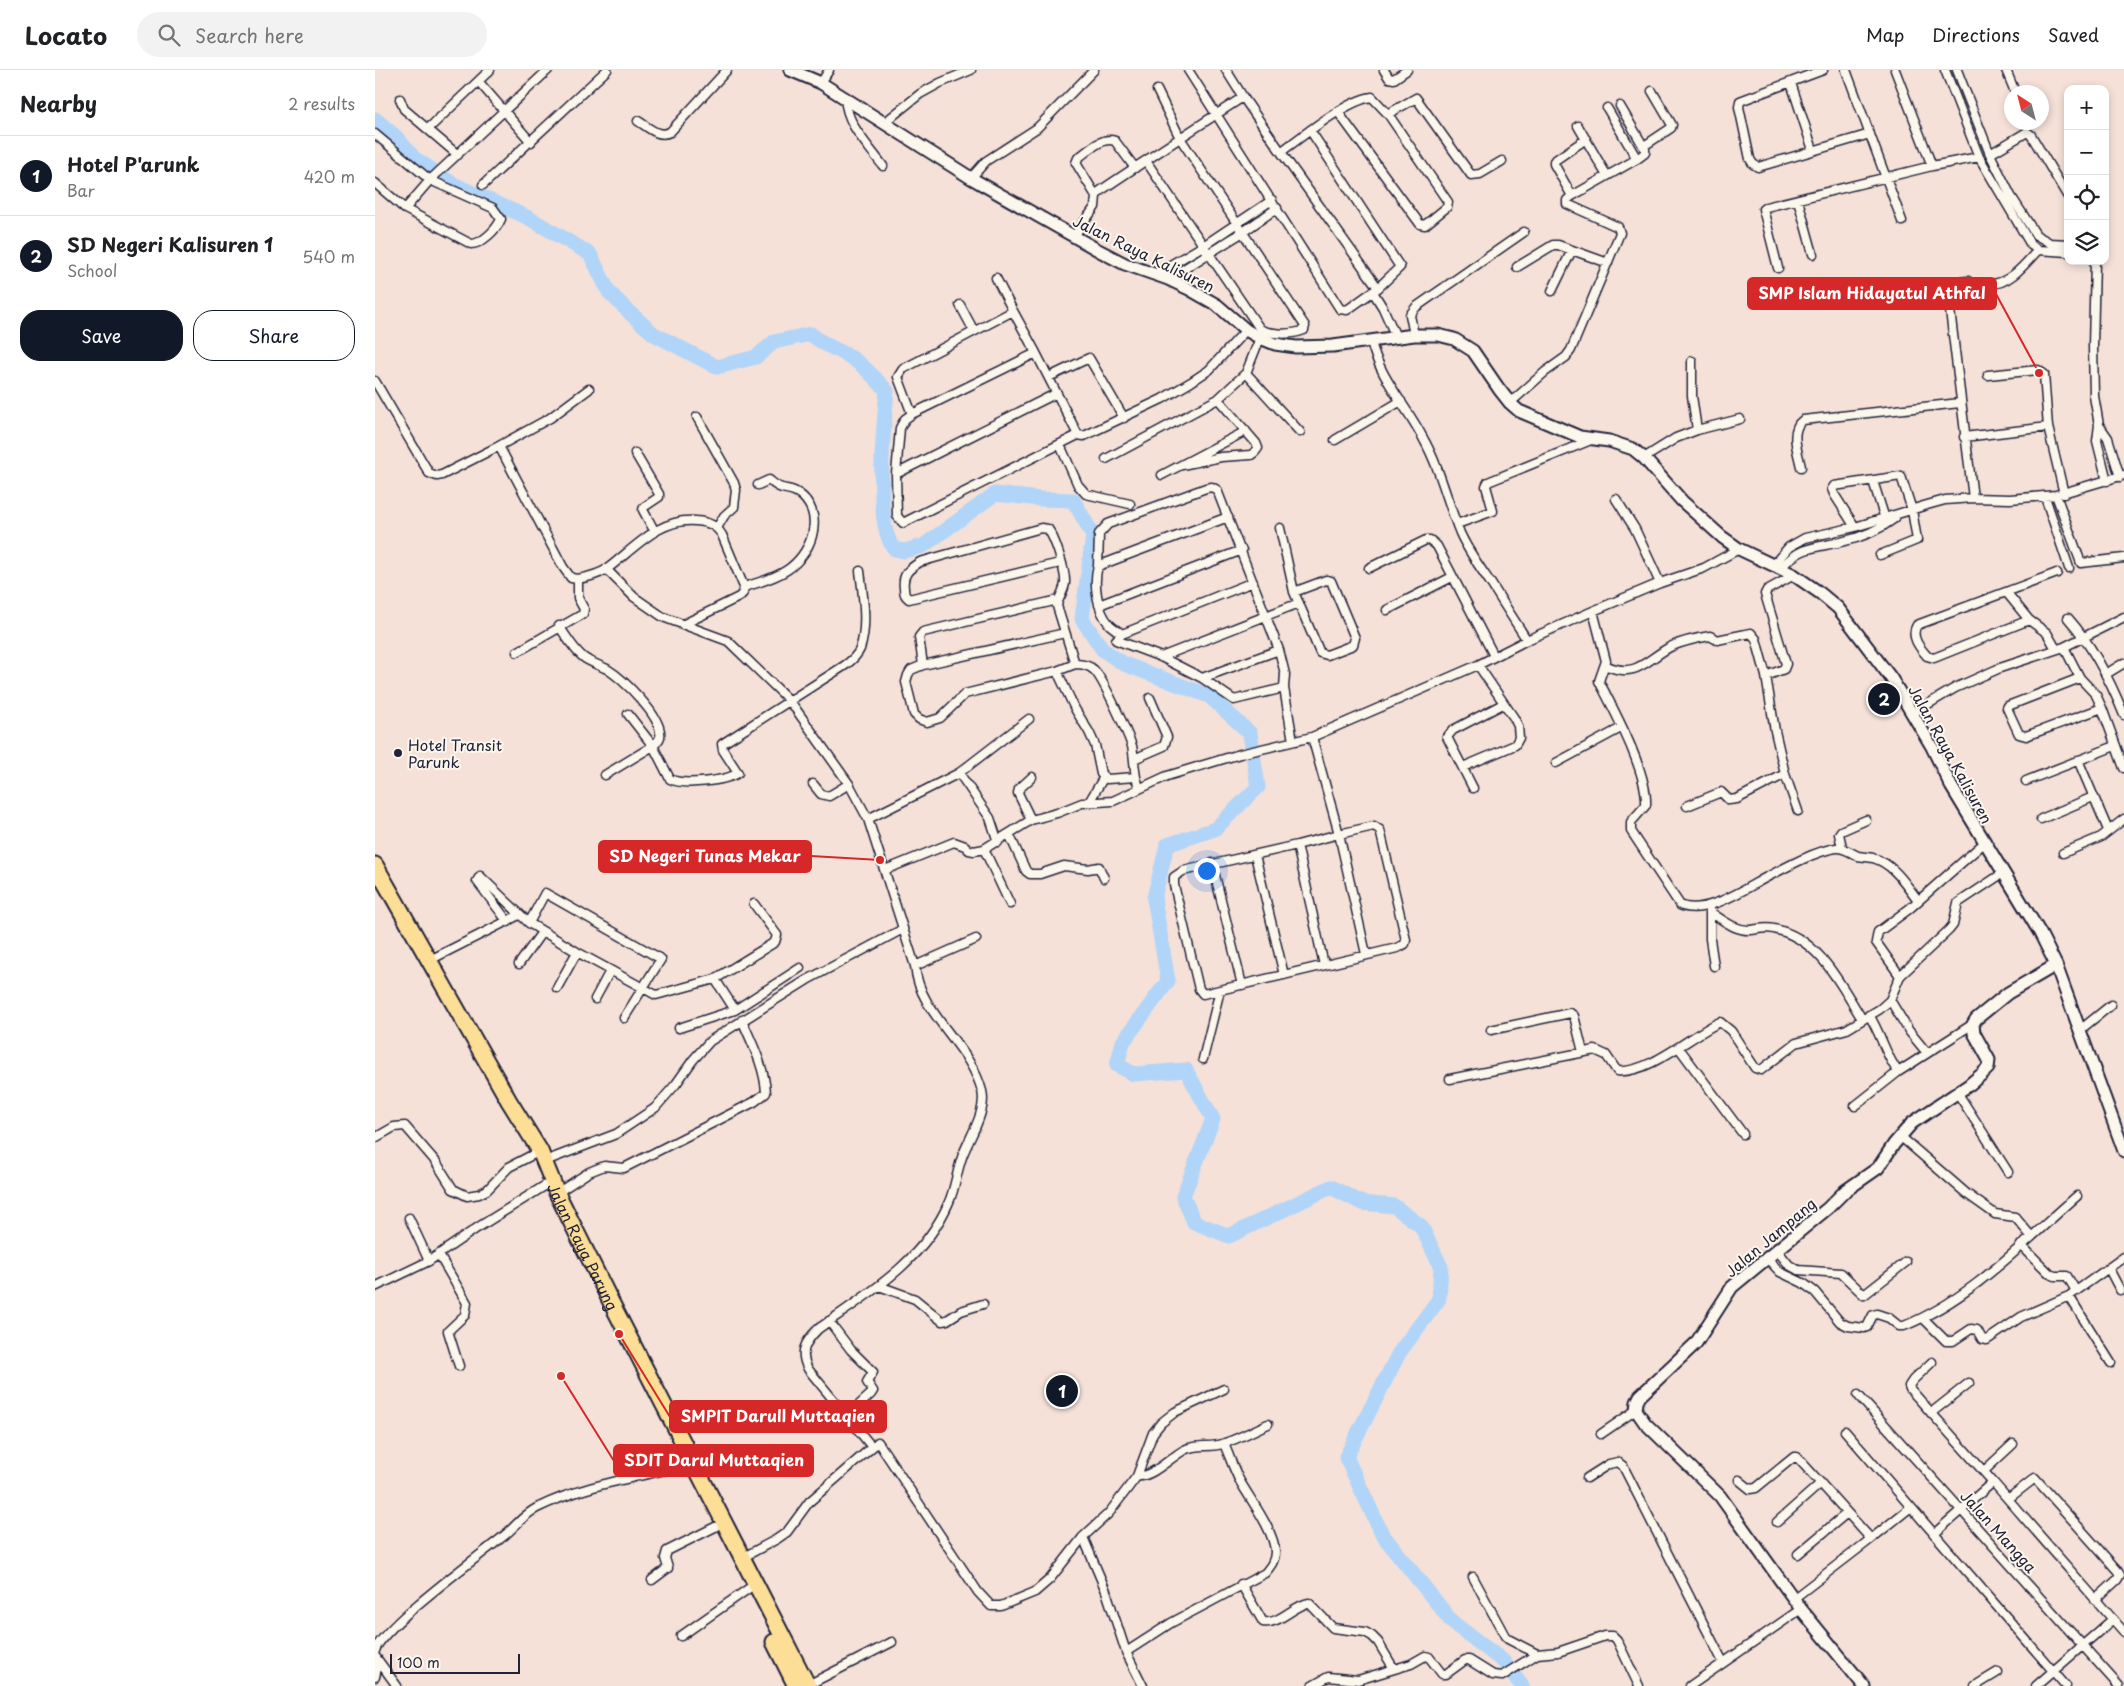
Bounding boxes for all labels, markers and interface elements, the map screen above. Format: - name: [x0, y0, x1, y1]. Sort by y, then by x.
- search box: [137, 12, 487, 57]
- text: Locato: [25, 17, 107, 53]
- icon: search: [155, 21, 183, 49]
- text: Search here: [195, 21, 304, 49]
- text: Map: [1866, 21, 1904, 48]
- text: Directions: [1932, 21, 2020, 48]
- text: Saved: [2048, 21, 2099, 48]
- north arrow: [2004, 85, 2049, 130]
- map controls: [2064, 85, 2109, 265]
- button: +: [2064, 85, 2109, 130]
- text: Nearby: [20, 87, 97, 119]
- text: 2 results: [288, 91, 355, 115]
- button: −: [2064, 130, 2109, 175]
- text: Hotel P'arunk: [67, 150, 199, 178]
- text: 1: [32, 164, 40, 188]
- text: 420 m: [304, 164, 355, 188]
- button: locate: [2064, 175, 2109, 220]
- text: Bar: [67, 178, 95, 202]
- street label: Jalan Raya Kalisuren: [1069, 209, 1219, 297]
- button: layers: [2064, 220, 2109, 265]
- text: SD Negeri Kalisuren 1: [67, 230, 273, 258]
- text: 2: [30, 244, 42, 268]
- text: 540 m: [302, 244, 355, 268]
- text: School: [67, 258, 117, 282]
- callout: SMP Islam Hidayatul Athfal: [1748, 278, 1996, 309]
- text: SMP Islam Hidayatul Athfal: [1758, 280, 1986, 304]
- button: Save: [20, 310, 183, 361]
- button: Share: [193, 310, 355, 361]
- pin: 2: [1868, 680, 1900, 718]
- street label: Jalan Raya Kalisuren: [1903, 681, 1999, 827]
- place label: Hotel Transit Parunk: [408, 733, 502, 773]
- marker: Hotel Transit Parunk: [392, 747, 404, 759]
- callout: SD Negeri Tunas Mekar: [599, 841, 811, 872]
- text: SD Negeri Tunas Mekar: [609, 843, 801, 867]
- your location: [1194, 858, 1220, 884]
- street label: Jalan Raya Parung: [543, 1179, 625, 1314]
- street label: Jalan Jampang: [1719, 1192, 1821, 1282]
- pin: 1: [1046, 1372, 1078, 1410]
- callout: SMPIT Darull Muttaqien: [670, 1401, 886, 1432]
- text: SMPIT Darull Muttaqien: [681, 1403, 875, 1427]
- callout: SDIT Darul Muttaqien: [614, 1445, 813, 1476]
- text: SDIT Darul Muttaqien: [624, 1447, 804, 1471]
- street label: Jalan Mangga: [1956, 1485, 2042, 1577]
- scale bar: [390, 1651, 520, 1674]
- text: 100 m: [397, 1652, 440, 1673]

